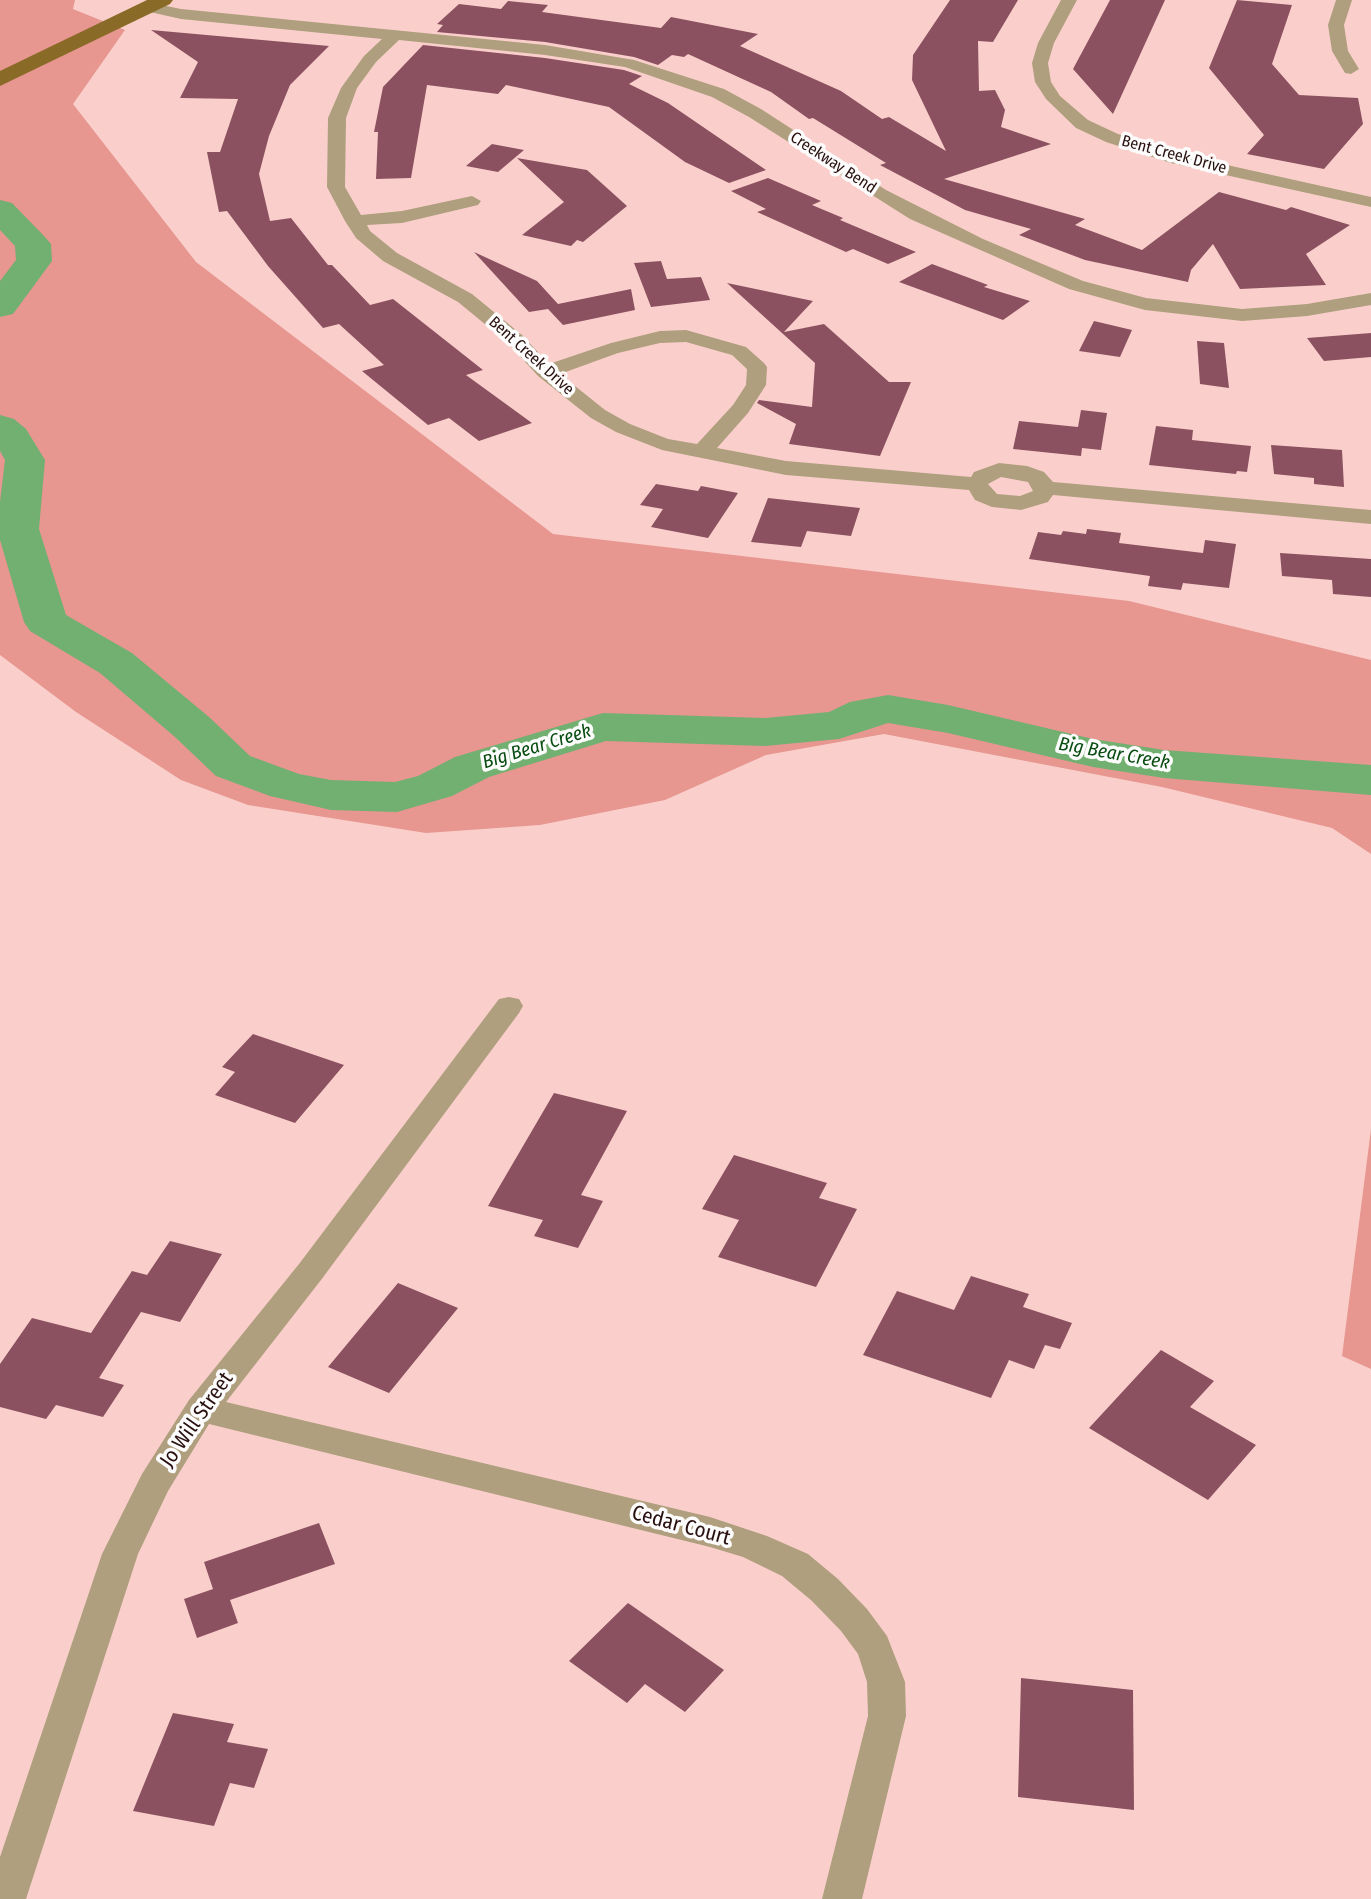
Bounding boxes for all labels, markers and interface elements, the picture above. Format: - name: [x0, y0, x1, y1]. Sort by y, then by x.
- street label: Creekway Bend: [786, 128, 880, 198]
- street label: Bent Creek Drive: [1119, 132, 1229, 178]
- street label: Bent Creek Drive: [484, 313, 578, 399]
- water label: Big Bear Creek: [480, 720, 594, 774]
- water label: Big Bear Creek: [1057, 733, 1171, 775]
- street label: Jo Will Street: [155, 1368, 239, 1472]
- street label: Cedar Court: [629, 1501, 733, 1551]

